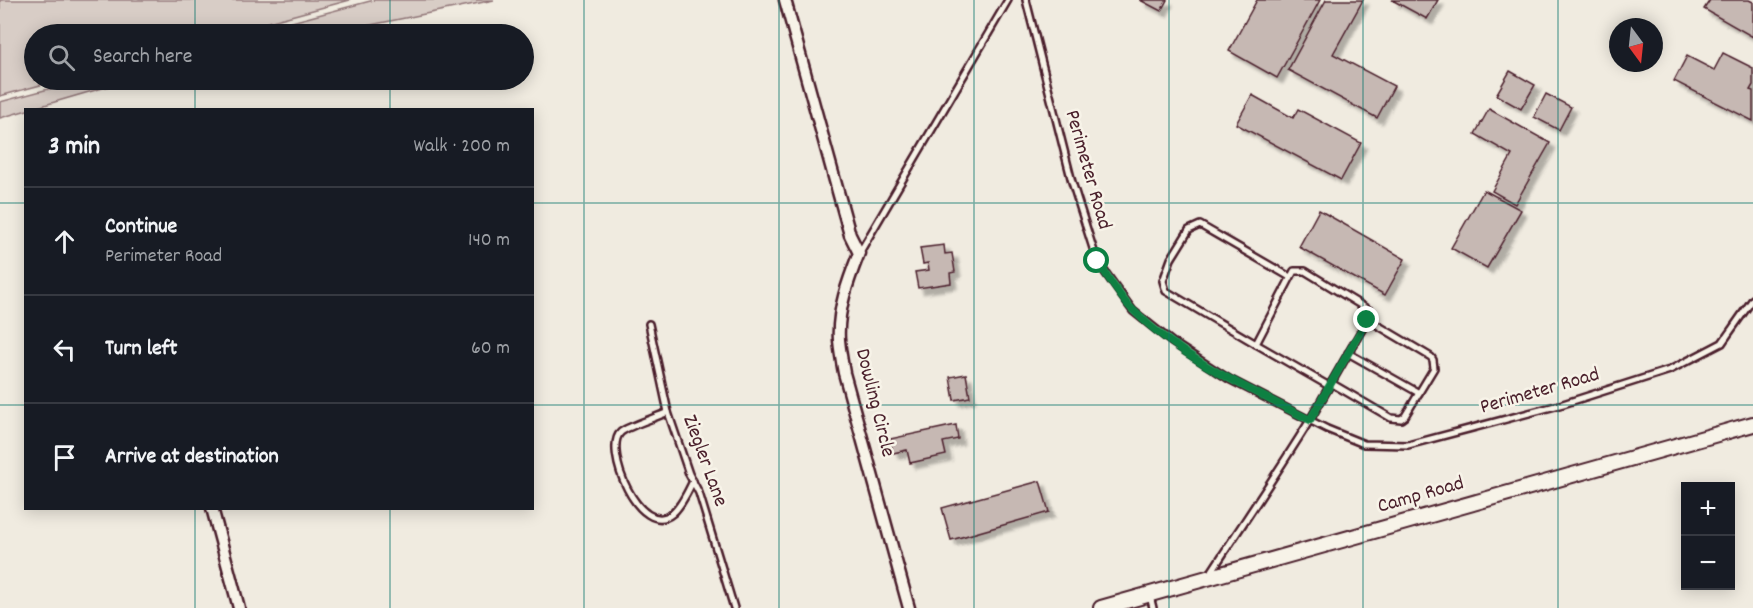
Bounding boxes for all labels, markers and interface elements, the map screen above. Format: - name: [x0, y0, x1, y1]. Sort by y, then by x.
- north arrow: [1609, 18, 1663, 72]
- search box: [24, 24, 534, 90]
- icon: search: [45, 41, 78, 74]
- text: Search here: [93, 42, 192, 73]
- street label: Perimeter Road: [1056, 107, 1118, 233]
- text: 3 min: [48, 129, 100, 166]
- text: Walk · 200 m: [414, 133, 510, 161]
- text: Continue: [105, 212, 177, 243]
- icon: ahead: [48, 225, 81, 258]
- text: 140 m: [468, 227, 510, 255]
- text: Perimeter Road: [105, 243, 222, 271]
- route start: [1083, 247, 1109, 273]
- route end: [1353, 306, 1379, 332]
- icon: left: [48, 333, 81, 366]
- text: Turn left: [105, 334, 177, 365]
- text: 60 m: [471, 335, 510, 363]
- street label: Dowling Circle: [846, 346, 902, 460]
- street label: Perimeter Road: [1477, 361, 1603, 423]
- street label: Ziegler Lane: [674, 411, 734, 511]
- icon: arrive: [48, 441, 81, 474]
- text: Arrive at destination: [105, 442, 279, 473]
- street label: Camp Road: [1374, 469, 1468, 523]
- map controls: [1681, 482, 1735, 590]
- button: +: [1681, 482, 1735, 536]
- button: −: [1681, 536, 1735, 590]

